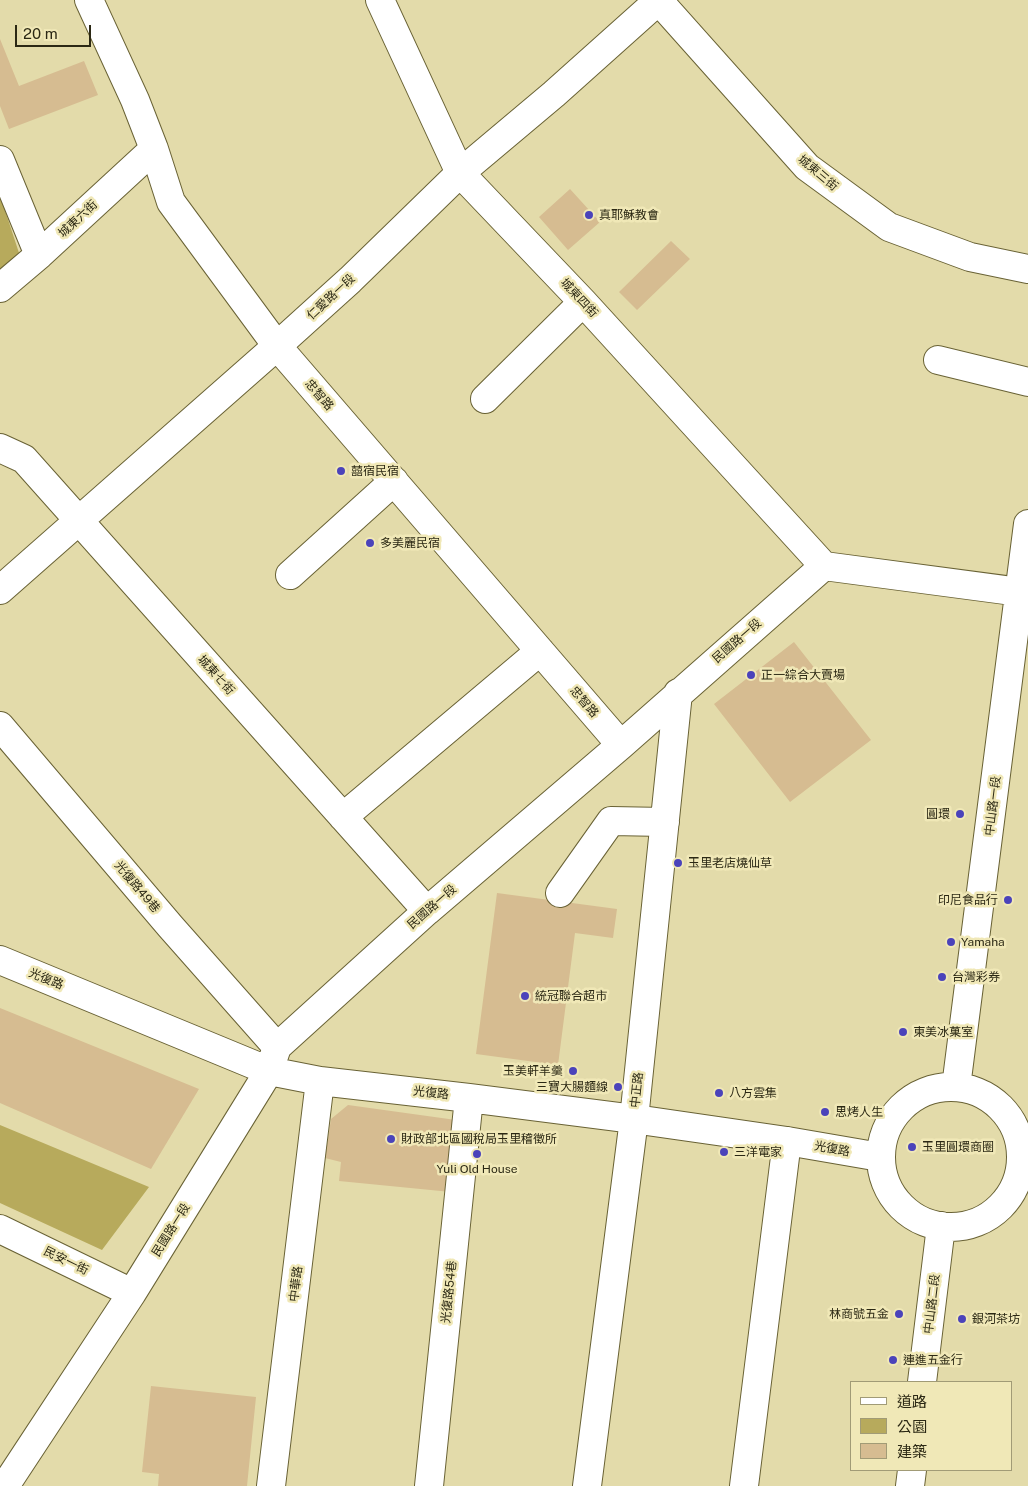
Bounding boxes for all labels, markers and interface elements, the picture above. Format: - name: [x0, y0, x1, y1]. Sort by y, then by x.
- scale bar: [18, 15, 94, 47]
- text: 20 m: [23, 25, 58, 42]
- street label: 城東三街: [795, 152, 841, 194]
- street label: 城東六街: [56, 197, 100, 241]
- place label: 真耶穌教會: [599, 208, 659, 222]
- marker: 真耶穌教會: [583, 209, 595, 221]
- street label: 仁愛路一段: [304, 271, 358, 323]
- street label: 城東四街: [557, 276, 601, 320]
- street label: 忠智路: [302, 377, 336, 413]
- place label: 囍宿民宿: [351, 464, 399, 478]
- marker: 囍宿民宿: [335, 465, 347, 477]
- place label: 多美麗民宿: [380, 536, 440, 550]
- marker: 多美麗民宿: [364, 537, 376, 549]
- street label: 民國路一段: [710, 616, 764, 666]
- street label: 城東七街: [195, 652, 237, 698]
- place label: 正一綜合大賣場: [761, 668, 845, 682]
- marker: 正一綜合大賣場: [745, 669, 757, 681]
- street label: 忠智路: [567, 684, 601, 720]
- street label: 中山路一段: [982, 775, 1004, 837]
- place label: 圓環: [926, 807, 950, 821]
- marker: 圓環: [954, 808, 966, 820]
- place label: 玉里老店燒仙草: [688, 856, 772, 870]
- marker: 玉里老店燒仙草: [672, 857, 684, 869]
- street label: 光復路49巷: [111, 858, 163, 916]
- street label: 民國路一段: [405, 882, 459, 932]
- place label: 印尼食品行: [938, 893, 998, 907]
- marker: 印尼食品行: [1002, 894, 1014, 906]
- place label: Yamaha: [961, 935, 1005, 949]
- marker: Yamaha: [945, 936, 957, 948]
- street label: 光復路: [27, 966, 65, 992]
- place label: 台灣彩券: [952, 970, 1000, 984]
- marker: 台灣彩券: [936, 971, 948, 983]
- place label: 統冠聯合超市: [535, 989, 607, 1003]
- marker: 統冠聯合超市: [519, 990, 531, 1002]
- place label: 東美冰菓室: [913, 1025, 973, 1039]
- marker: 東美冰菓室: [897, 1026, 909, 1038]
- place label: 玉美軒羊羹: [503, 1064, 563, 1078]
- marker: 玉美軒羊羹: [567, 1065, 579, 1077]
- street label: 中正路: [628, 1071, 646, 1109]
- place label: 三寶大腸麵線: [536, 1080, 608, 1094]
- marker: 三寶大腸麵線: [612, 1081, 624, 1093]
- street label: 光復路: [412, 1084, 450, 1102]
- place label: 八方雲集: [729, 1086, 777, 1100]
- marker: 八方雲集: [713, 1087, 725, 1099]
- place label: 思烤人生: [835, 1105, 883, 1119]
- marker: 思烤人生: [819, 1106, 831, 1118]
- place label: 財政部北區國稅局玉里稽徵所: [401, 1132, 557, 1146]
- marker: 財政部北區國稅局玉里稽徵所: [385, 1133, 397, 1145]
- street label: 光復路: [813, 1139, 851, 1159]
- place label: 玉里圓環商圈: [922, 1140, 994, 1154]
- marker: 玉里圓環商圈: [906, 1141, 918, 1153]
- place label: 三洋電家: [734, 1145, 782, 1159]
- marker: 三洋電家: [718, 1146, 730, 1158]
- marker: Yuli Old House: [471, 1148, 483, 1160]
- place label: Yuli Old House: [436, 1162, 518, 1176]
- street label: 民國路一段: [149, 1201, 193, 1259]
- street label: 民安一街: [41, 1244, 91, 1278]
- street label: 光復路54巷: [439, 1260, 459, 1324]
- street label: 中華路: [287, 1265, 305, 1303]
- street label: 中山路二段: [921, 1273, 943, 1335]
- place label: 林商號五金: [829, 1307, 889, 1321]
- marker: 林商號五金: [893, 1308, 905, 1320]
- place label: 銀河茶坊: [972, 1312, 1020, 1326]
- marker: 銀河茶坊: [956, 1313, 968, 1325]
- place label: 連進五金行: [903, 1353, 963, 1367]
- marker: 連進五金行: [887, 1354, 899, 1366]
- legend: [850, 1381, 1013, 1471]
- text: 道路: [897, 1393, 927, 1410]
- text: 公園: [897, 1418, 927, 1435]
- text: 建築: [897, 1443, 927, 1460]

